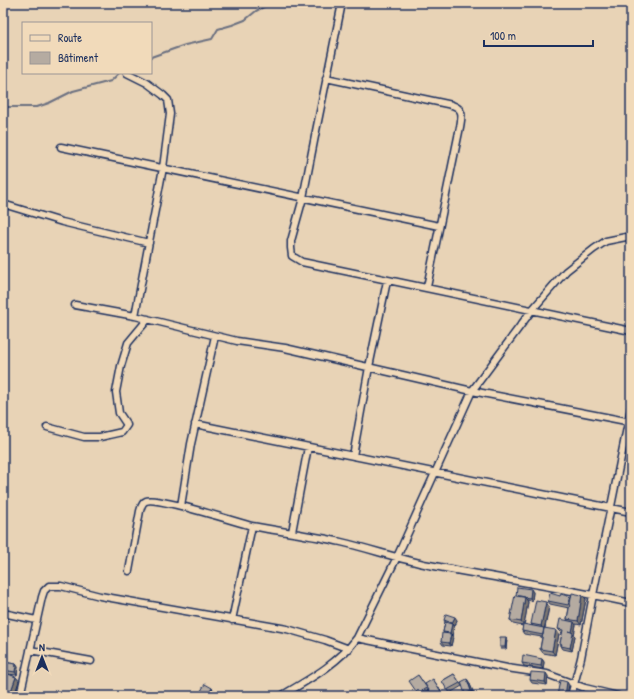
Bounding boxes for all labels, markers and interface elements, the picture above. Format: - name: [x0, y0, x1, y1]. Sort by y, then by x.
- legend: [22, 22, 152, 74]
- scale bar: [484, 22, 593, 48]
- text: 100 m: [490, 27, 516, 44]
- text: Route: [58, 29, 82, 46]
- text: Bâtiment: [58, 49, 99, 66]
- north arrow: [22, 637, 62, 677]
- text: N: [39, 640, 45, 654]

